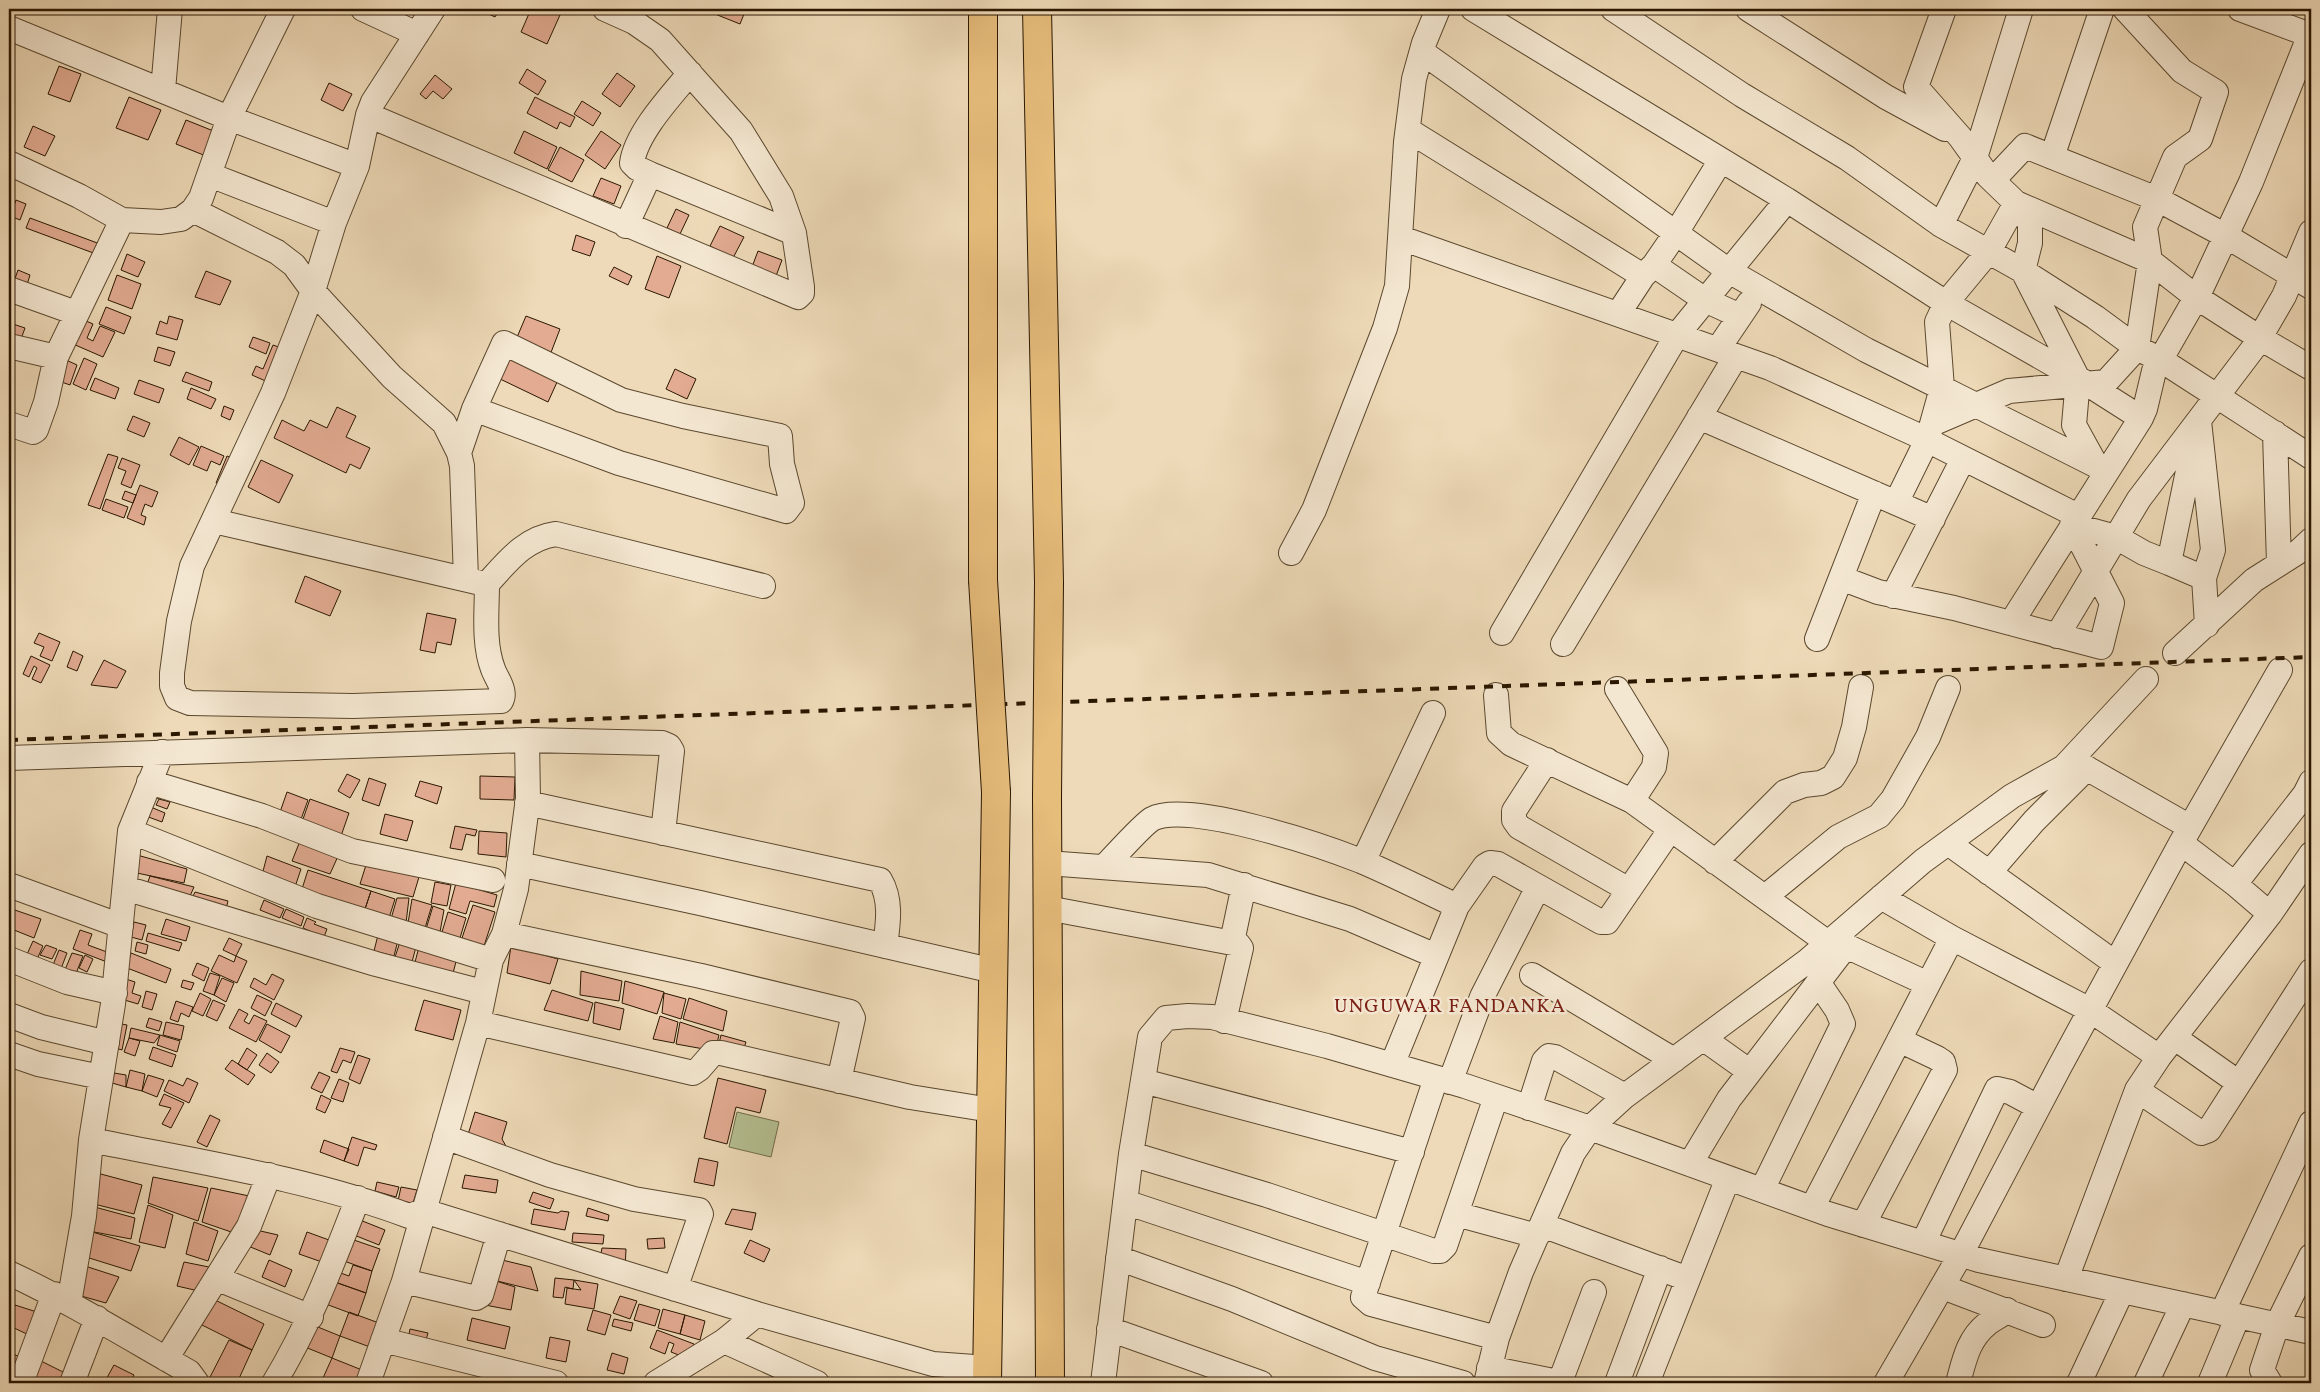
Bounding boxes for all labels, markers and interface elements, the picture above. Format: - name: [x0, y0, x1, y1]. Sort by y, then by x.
- district label: UNGUWAR FANDANKA: [1334, 993, 1566, 1021]

